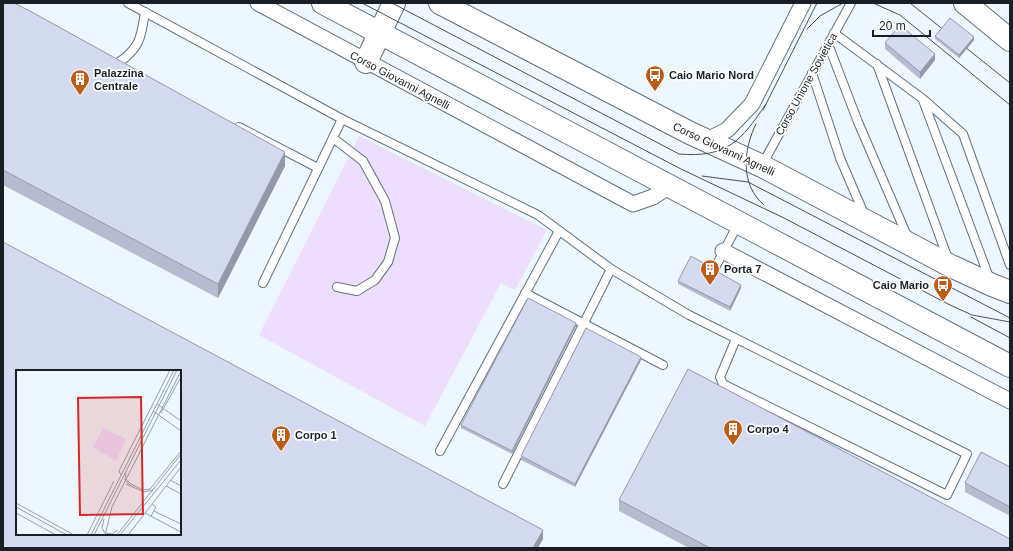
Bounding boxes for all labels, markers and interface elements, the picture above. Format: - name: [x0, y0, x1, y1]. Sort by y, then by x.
- scale bar: [873, 12, 930, 38]
- text: 20 m: [879, 19, 906, 33]
- street label: Corso Unione Sovietica: [773, 30, 840, 137]
- street label: Corso Giovanni Agnelli: [348, 49, 452, 111]
- bus stop icon: Caio Mario Nord: [644, 64, 666, 92]
- place label: Palazzina Centrale: [94, 67, 144, 92]
- building icon: Palazzina Centrale: [69, 68, 91, 96]
- place label: Caio Mario Nord: [669, 69, 754, 81]
- street label: Corso Giovanni Agnelli: [671, 120, 777, 178]
- building icon: Porta 7: [699, 258, 721, 286]
- place label: Porta 7: [724, 263, 761, 275]
- bus stop icon: Caio Mario: [932, 274, 954, 302]
- place label: Caio Mario: [873, 279, 929, 291]
- inset map: [16, 370, 181, 535]
- building icon: Corpo 4: [722, 418, 744, 446]
- place label: Corpo 4: [747, 423, 789, 435]
- building icon: Corpo 1: [270, 424, 292, 452]
- place label: Corpo 1: [295, 429, 337, 441]

